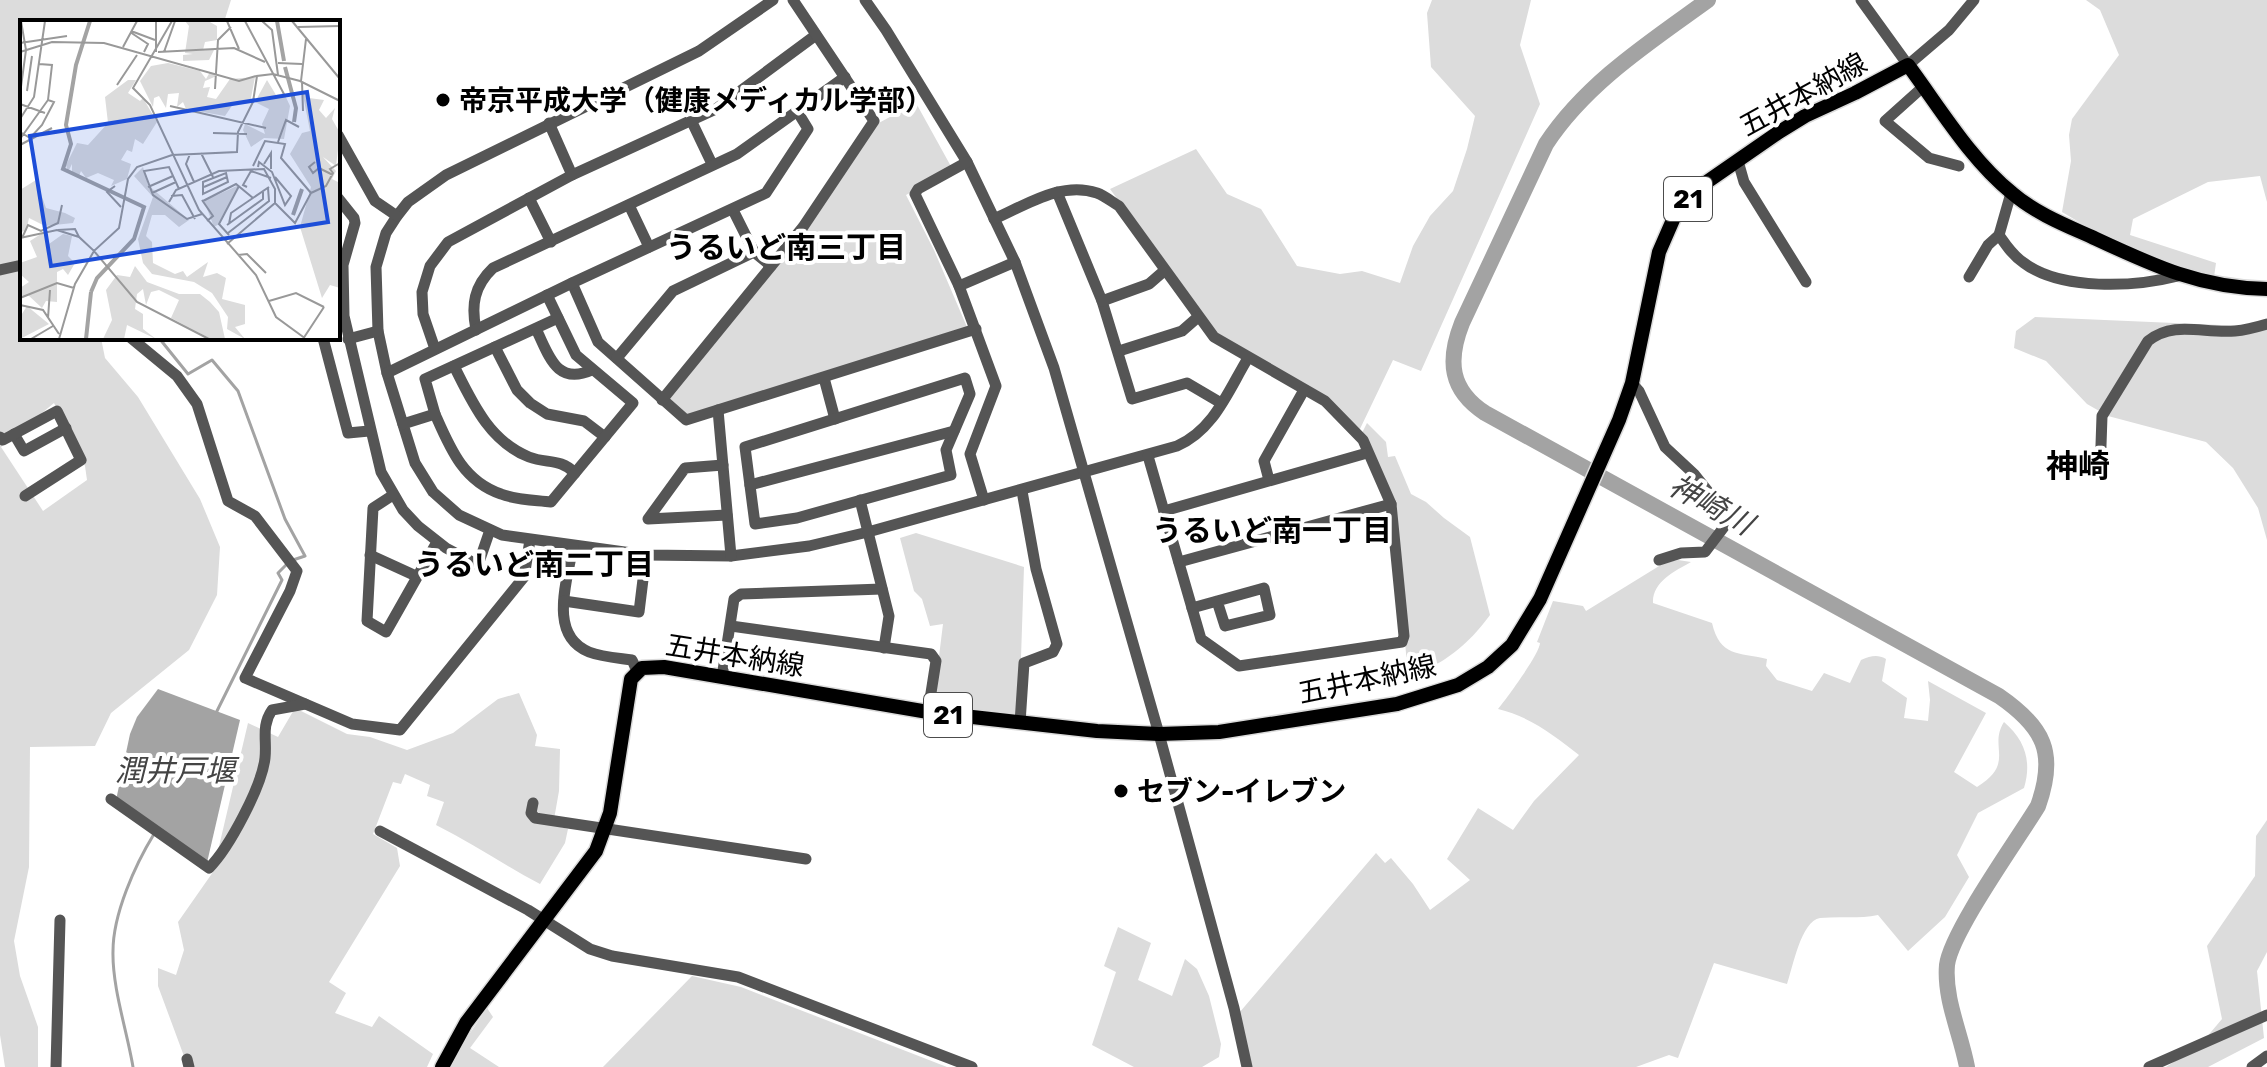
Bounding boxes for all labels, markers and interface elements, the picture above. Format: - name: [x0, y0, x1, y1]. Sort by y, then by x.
- inset map: [20, 20, 340, 340]
- street label: 五井本納線: [1734, 46, 1872, 143]
- place label: 帝京平成大学（健康メディカル学部）: [459, 84, 933, 117]
- marker: 帝京平成大学（健康メディカル学部）: [434, 91, 452, 109]
- road number: 21: [1664, 177, 1712, 221]
- district label: うるいど南三丁目: [666, 230, 906, 266]
- district label: 神崎: [2046, 447, 2110, 485]
- water label: 神崎川: [1663, 467, 1762, 544]
- district label: うるいど南一丁目: [1152, 513, 1392, 549]
- district label: うるいど南二丁目: [414, 547, 654, 583]
- street label: 五井本納線: [663, 628, 807, 683]
- street label: 五井本納線: [1295, 649, 1439, 710]
- road number: 21: [924, 693, 972, 737]
- water label: 潤井戸堰: [115, 753, 240, 789]
- place label: セブン-イレブン: [1137, 775, 1346, 808]
- marker: セブン-イレブン: [1112, 782, 1130, 800]

